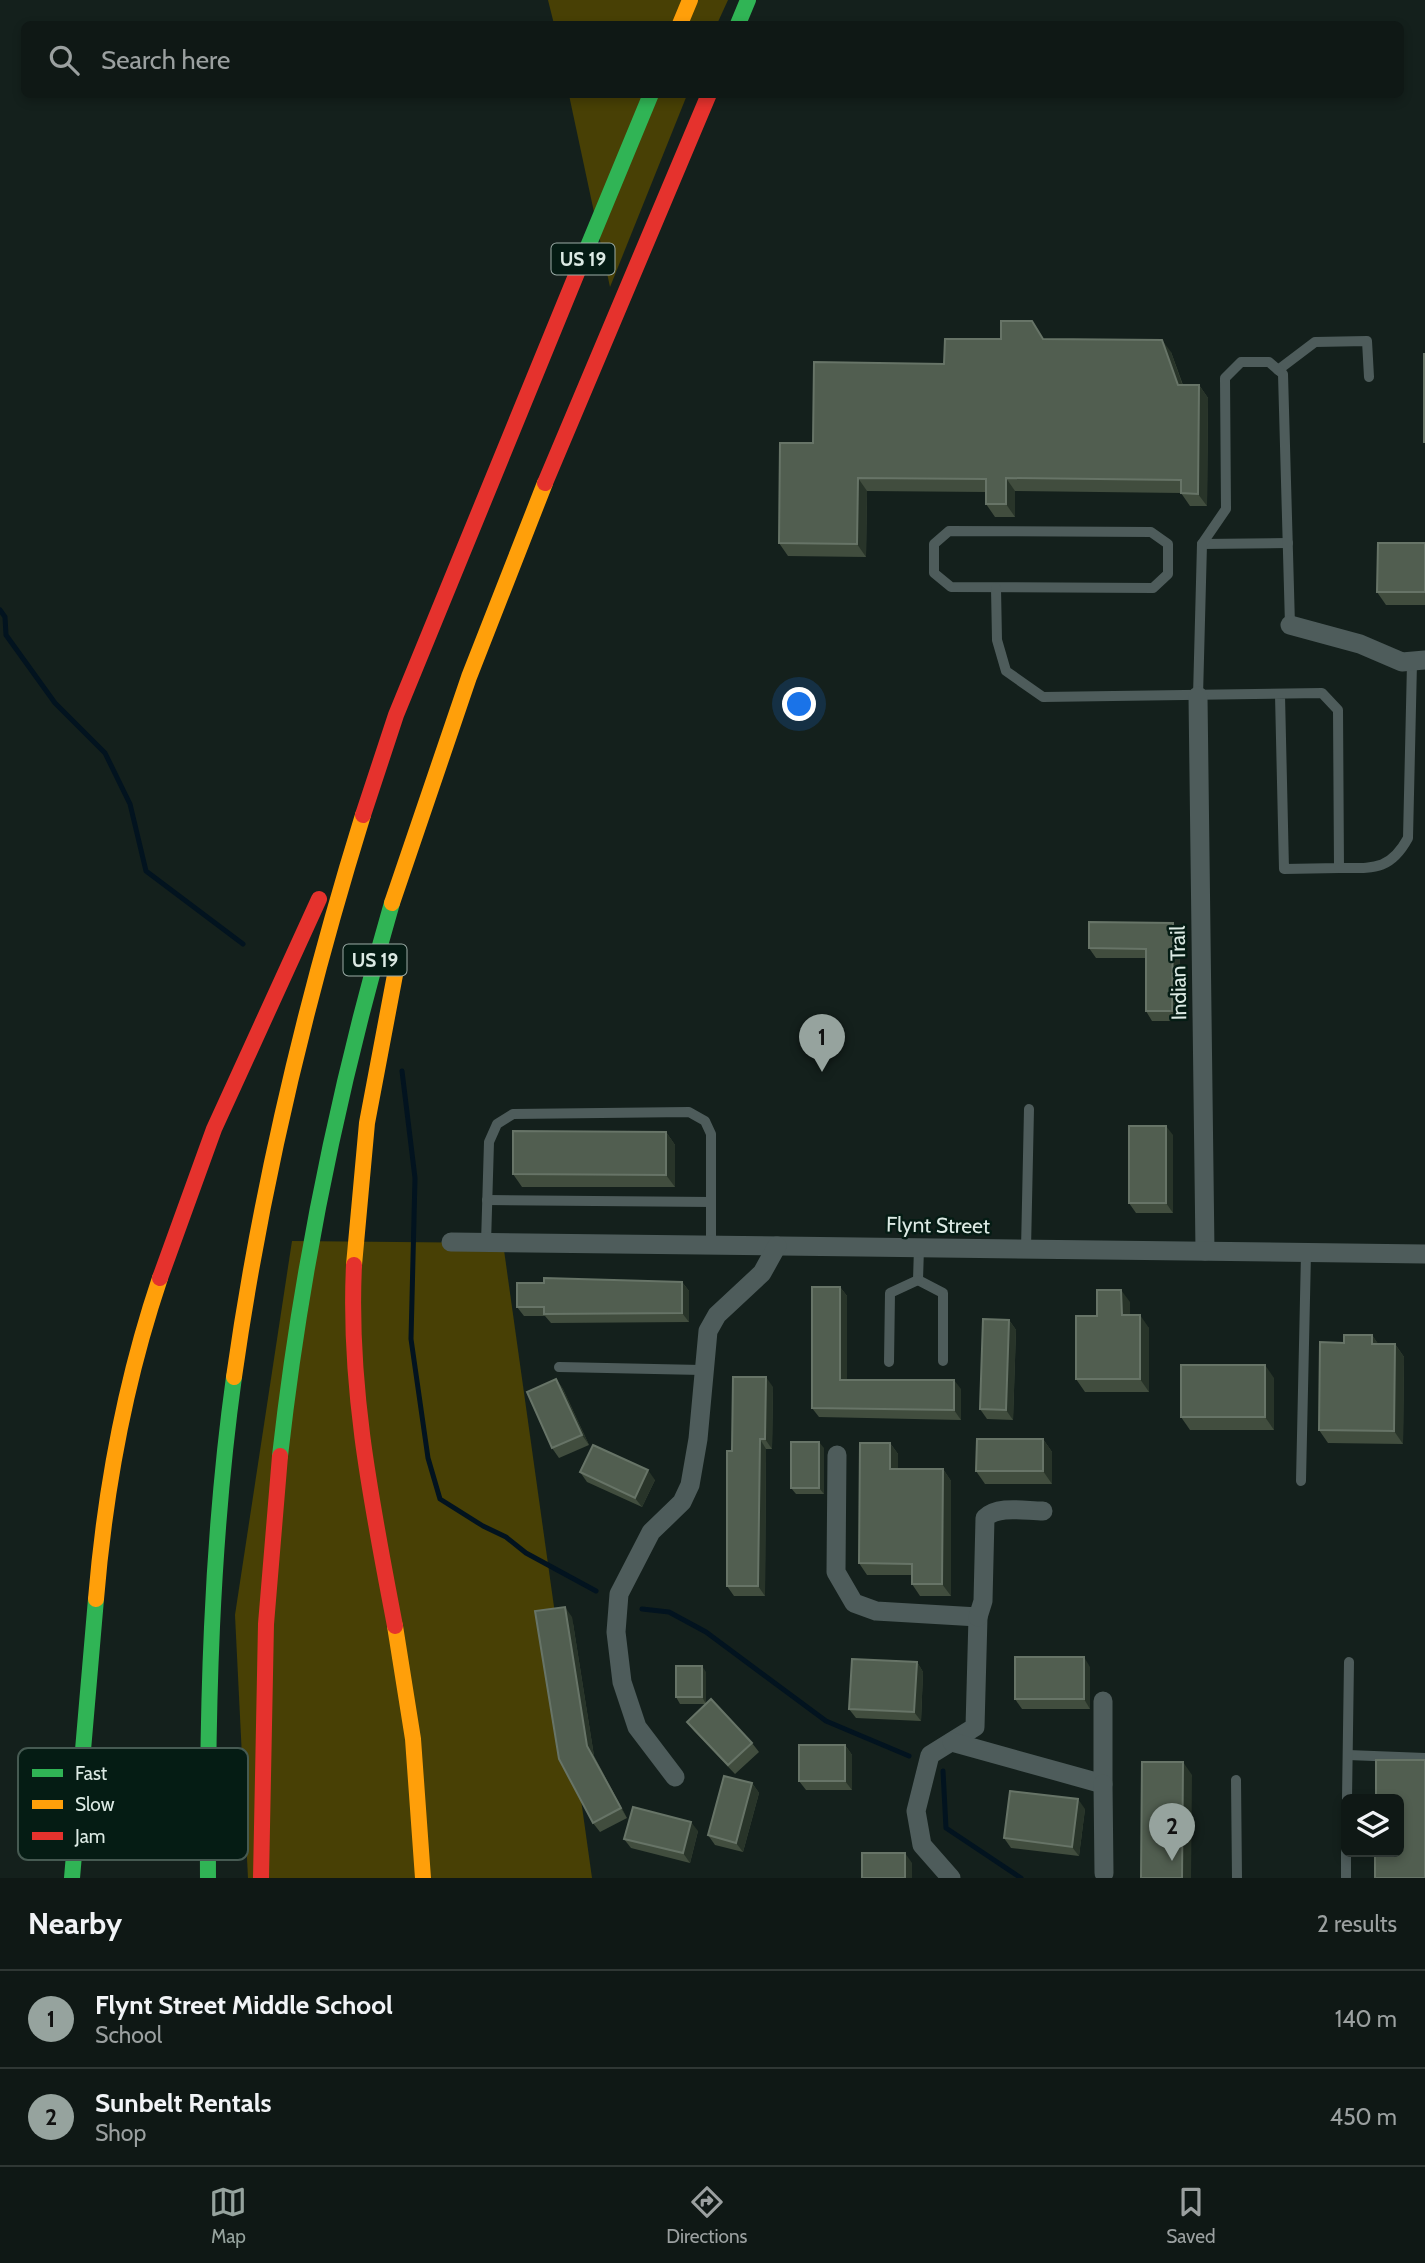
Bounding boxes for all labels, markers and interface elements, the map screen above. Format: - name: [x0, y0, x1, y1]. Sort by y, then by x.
- search box: [21, 21, 1404, 98]
- icon: search: [45, 41, 83, 79]
- text: Search here: [101, 44, 230, 76]
- road number: US 19: [552, 244, 614, 274]
- your location: [782, 687, 816, 721]
- street label: Indian Trail: [1165, 925, 1191, 1021]
- road number: US 19: [344, 944, 406, 976]
- pin: 1: [799, 1014, 845, 1072]
- street label: Flynt Street: [886, 1212, 990, 1238]
- legend: [18, 1748, 248, 1860]
- text: Fast: [75, 1762, 108, 1785]
- text: Slow: [75, 1793, 115, 1816]
- map controls: [1341, 1794, 1404, 1857]
- button: layers: [1341, 1794, 1404, 1857]
- pin: 2: [1149, 1803, 1195, 1861]
- text: Jam: [74, 1825, 105, 1848]
- text: Nearby: [28, 1905, 122, 1942]
- text: 2 results: [1317, 1910, 1397, 1938]
- text: Flynt Street Middle School: [95, 1989, 393, 2021]
- text: 1: [47, 2005, 55, 2033]
- text: 140 m: [1335, 2005, 1397, 2033]
- text: School: [95, 2021, 162, 2049]
- text: Sunbelt Rentals: [95, 2087, 271, 2119]
- text: 2: [45, 2103, 57, 2131]
- text: 450 m: [1330, 2103, 1397, 2131]
- text: Shop: [95, 2119, 146, 2147]
- tab: Map: [209, 2183, 247, 2248]
- tab: Directions: [666, 2183, 747, 2248]
- tab: Saved: [1166, 2183, 1216, 2248]

